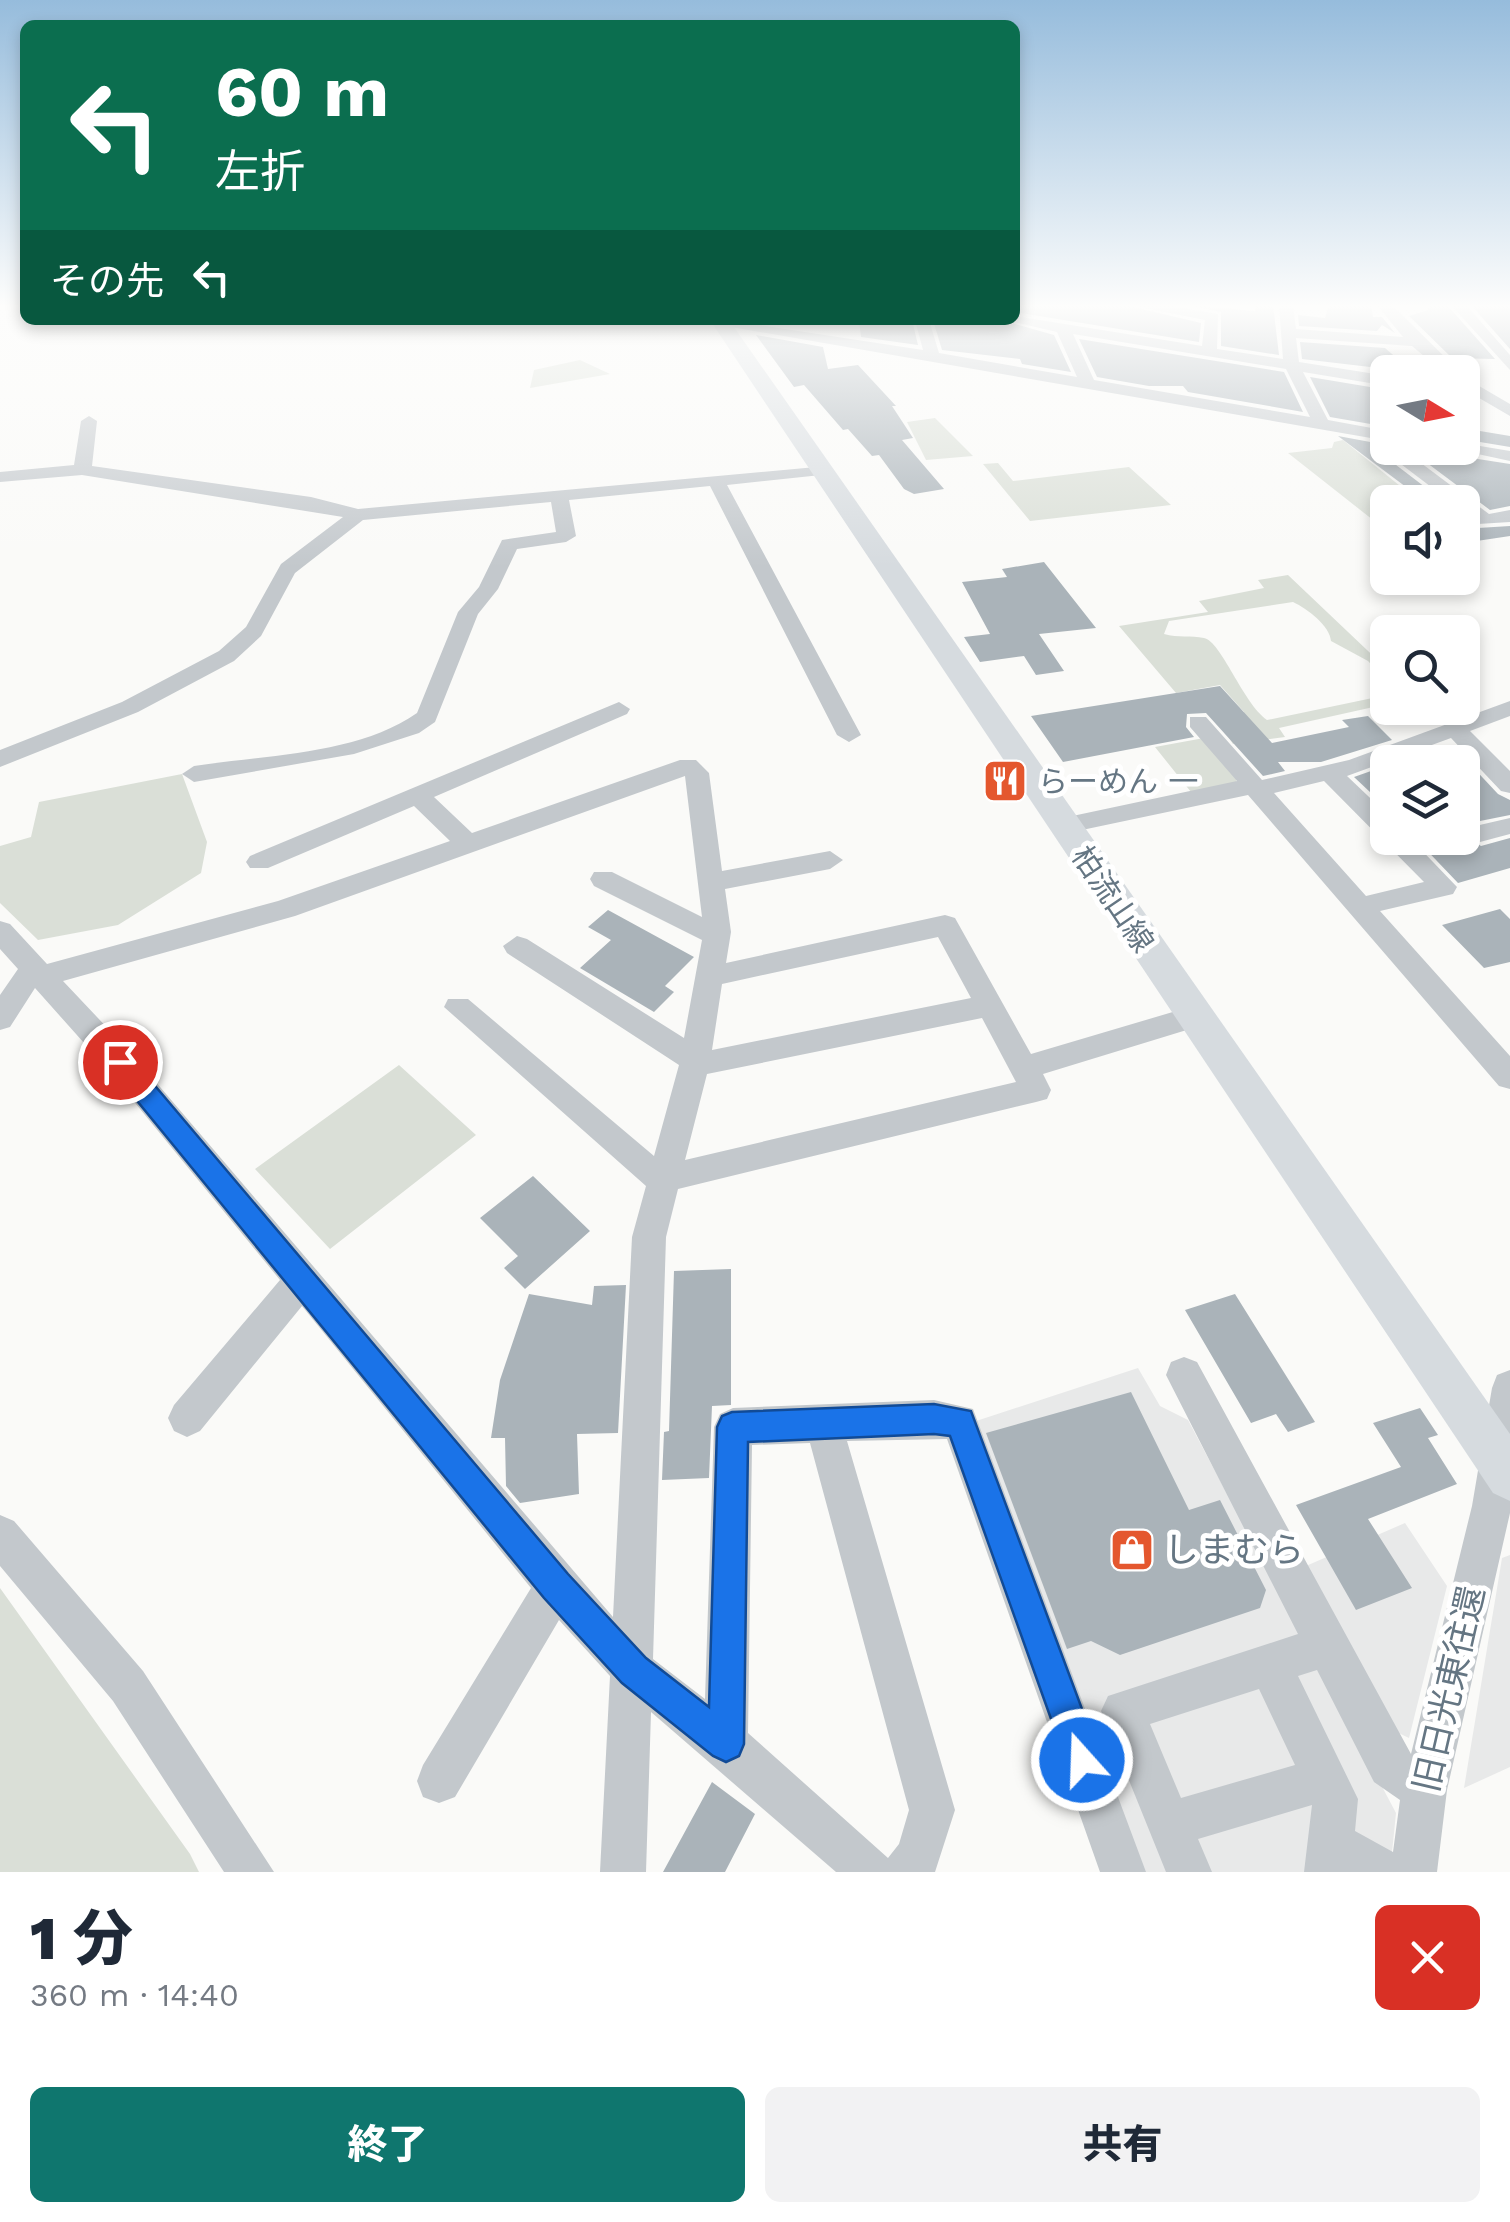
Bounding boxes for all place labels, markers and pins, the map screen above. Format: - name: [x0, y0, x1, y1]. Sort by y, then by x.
- restaurant icon: らーめん 一: [982, 758, 1028, 804]
- place label: らーめん 一: [1038, 764, 1198, 799]
- pin: [78, 1020, 163, 1105]
- shop icon: しまむら: [1109, 1527, 1155, 1573]
- place label: しまむら: [1164, 1529, 1304, 1571]

